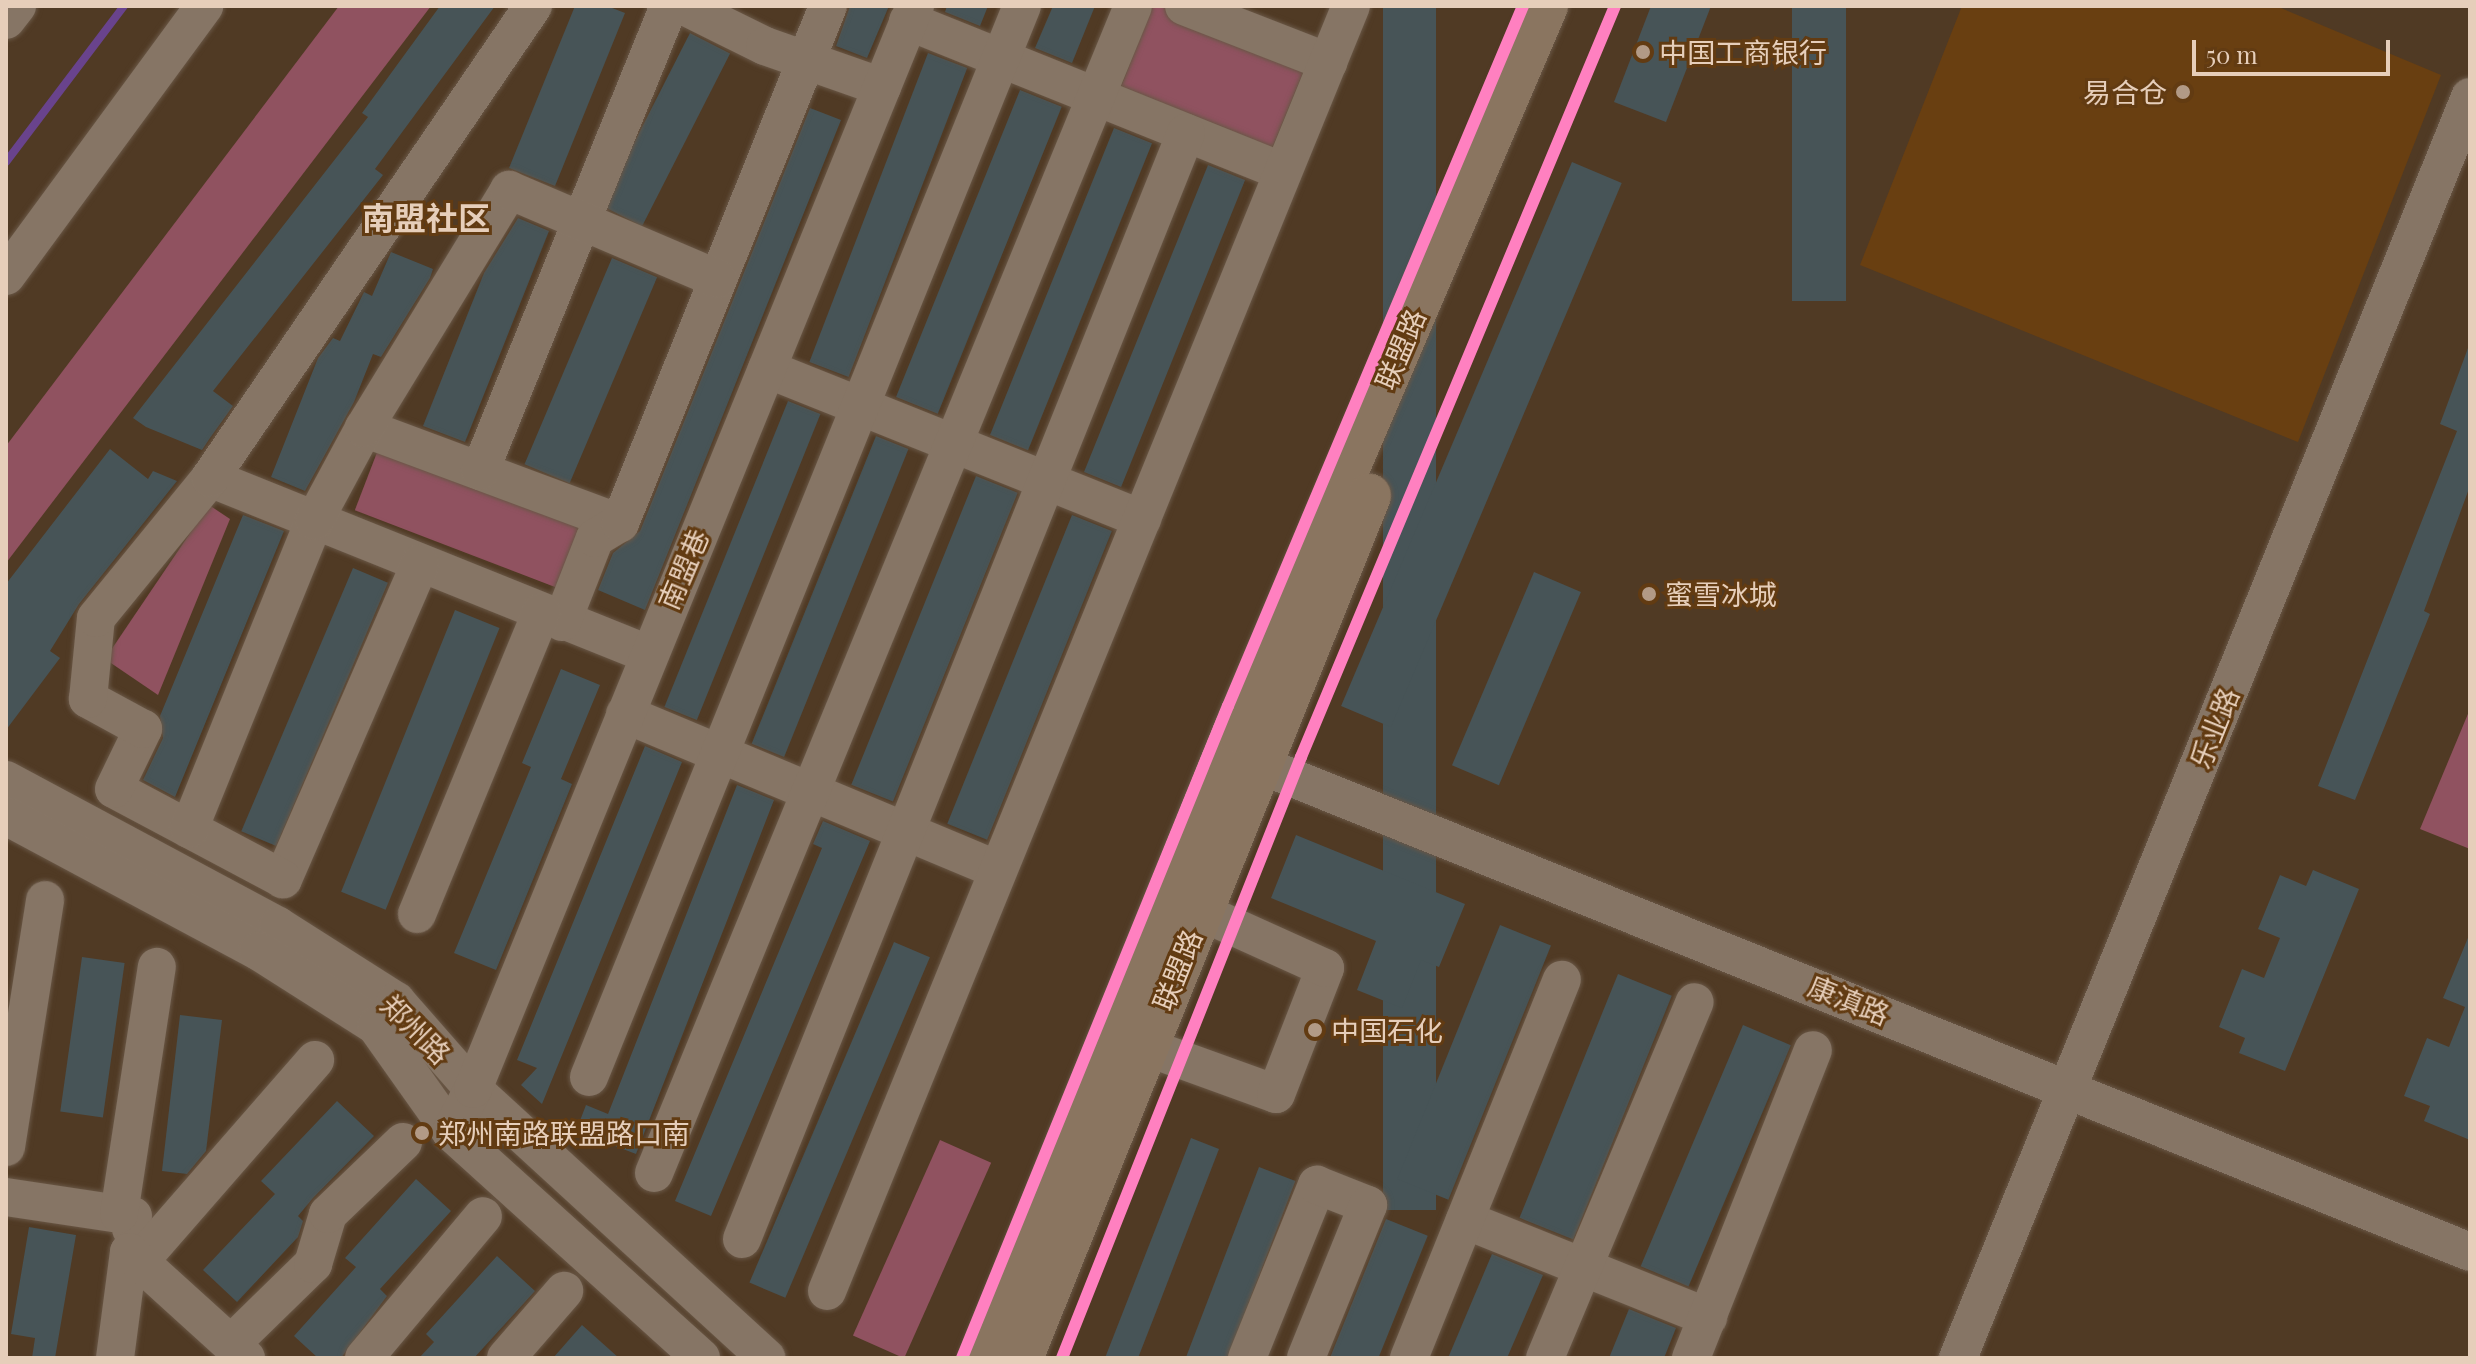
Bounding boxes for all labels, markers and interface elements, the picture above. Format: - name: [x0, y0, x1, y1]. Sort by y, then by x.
- scale bar: [2196, 24, 2394, 74]
- place label: 中国工商银行: [1659, 35, 1827, 69]
- text: 50 m: [2206, 38, 2258, 70]
- marker: 中国工商银行: [1634, 43, 1652, 61]
- place label: 易合仓: [2083, 75, 2167, 109]
- marker: 易合仓: [2174, 83, 2192, 101]
- district label: 南盟社区: [362, 198, 490, 236]
- street label: 联盟路: [1368, 304, 1432, 394]
- street label: 南盟巷: [651, 524, 715, 614]
- place label: 蜜雪冰城: [1665, 577, 1777, 611]
- marker: 蜜雪冰城: [1640, 585, 1658, 603]
- street label: 乐业路: [2183, 683, 2245, 773]
- street label: 联盟路: [1146, 925, 1208, 1015]
- street label: 康滇路: [1804, 969, 1894, 1031]
- street label: 郑州路: [374, 987, 458, 1071]
- place label: 中国石化: [1331, 1013, 1443, 1047]
- marker: 中国石化: [1306, 1021, 1324, 1039]
- place label: 郑州南路联盟路口南: [438, 1116, 690, 1150]
- marker: 郑州南路联盟路口南: [413, 1124, 431, 1142]

